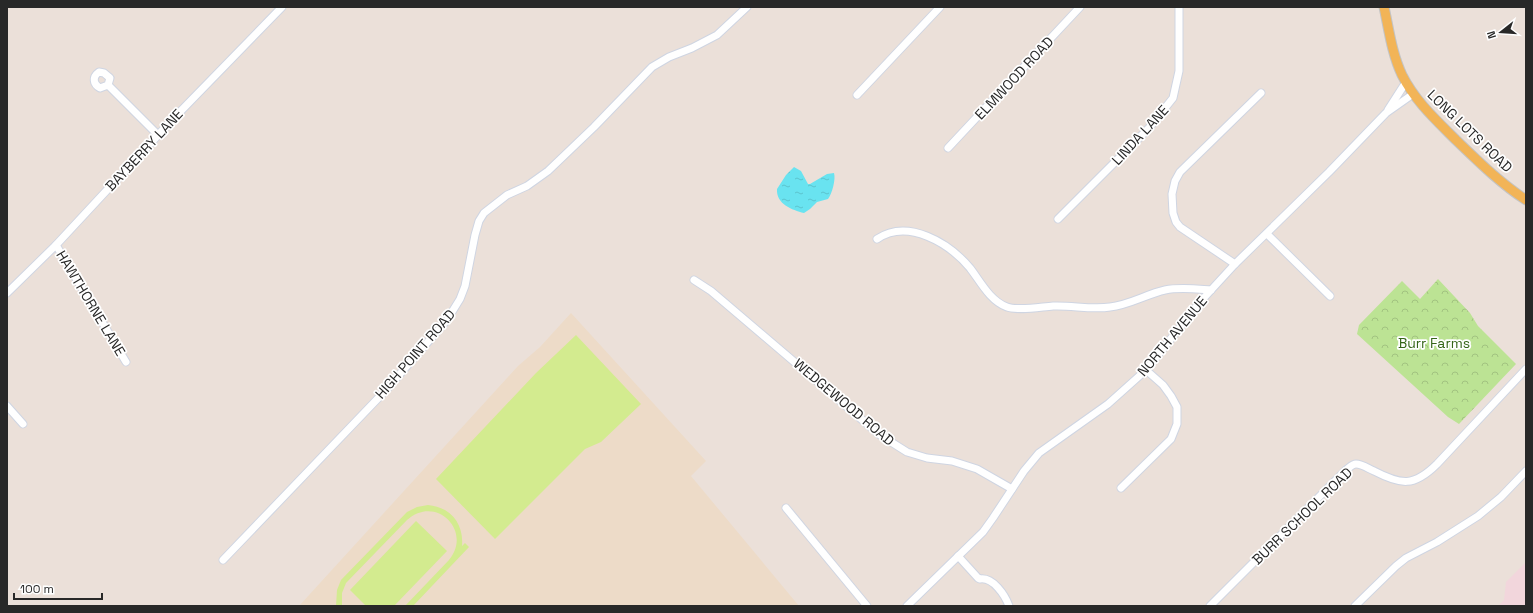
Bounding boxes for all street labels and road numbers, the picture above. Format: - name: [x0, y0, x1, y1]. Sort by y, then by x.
- street label: ELMWOOD ROAD: [971, 33, 1057, 123]
- street label: LONG LOTS ROAD: [1424, 86, 1516, 176]
- street label: LINDA LANE: [1108, 101, 1172, 169]
- street label: BAYBERRY LANE: [101, 105, 187, 195]
- street label: HAWTHORNE LANE: [52, 247, 130, 359]
- street label: NORTH AVENUE: [1133, 292, 1211, 380]
- street label: HIGH POINT ROAD: [371, 306, 459, 402]
- street label: WEDGEWOOD ROAD: [790, 355, 898, 449]
- street label: BURR SCHOOL ROAD: [1248, 464, 1356, 568]

